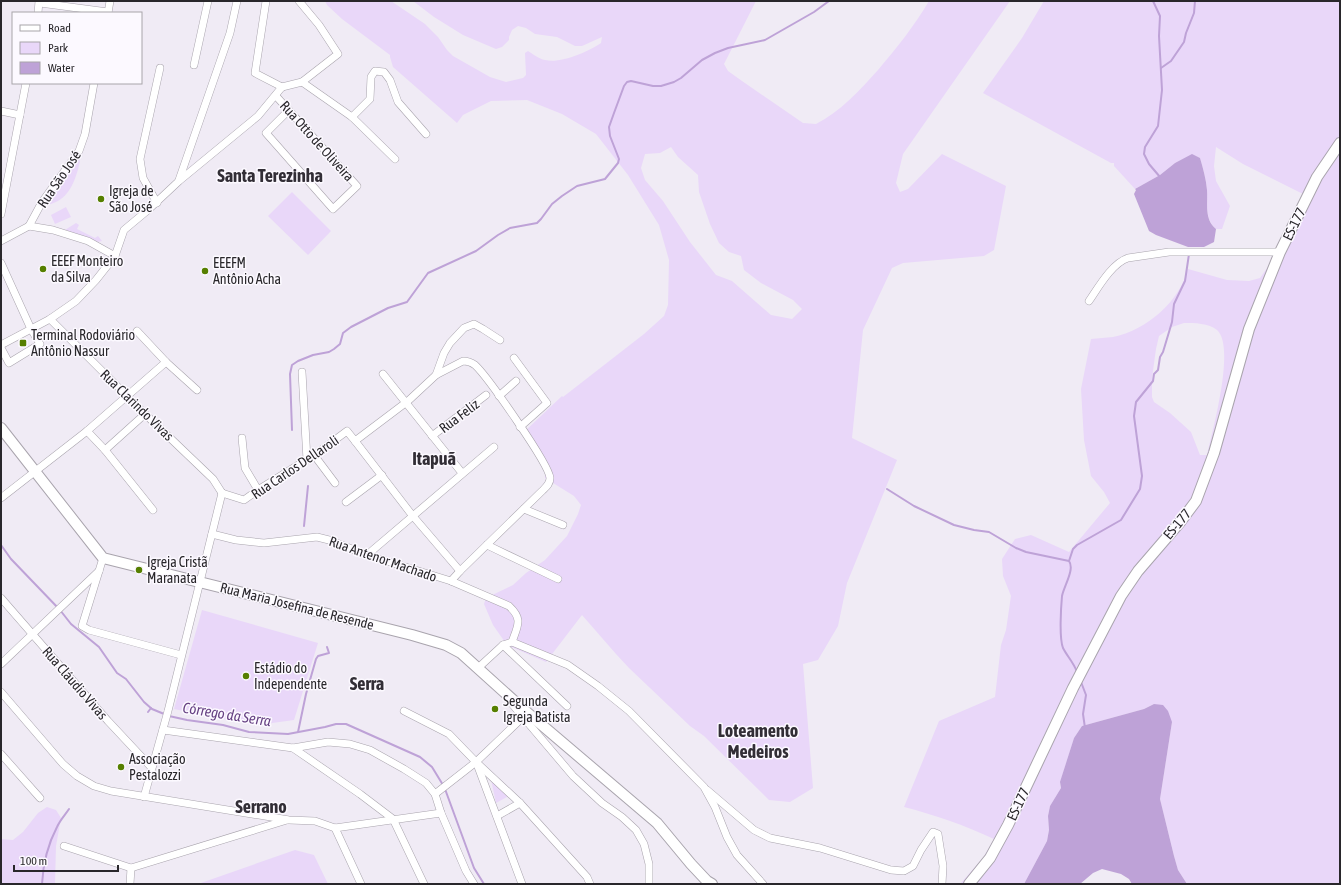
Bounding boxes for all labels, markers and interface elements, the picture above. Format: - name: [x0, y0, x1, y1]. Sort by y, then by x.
- legend: [12, 12, 142, 84]
- text: Road: [48, 21, 71, 35]
- text: Park: [48, 41, 69, 55]
- text: Water: [48, 61, 75, 75]
- street label: Rua Otto de Oliveira: [277, 98, 357, 184]
- street label: Rua São José: [34, 147, 84, 211]
- district label: Santa Terezinha: [217, 165, 323, 186]
- place label: Igreja de São José: [109, 183, 154, 215]
- marker: Igreja de São José: [96, 194, 106, 204]
- street label: ES-177: [1279, 205, 1309, 243]
- place label: EEEF Monteiro da Silva: [51, 253, 123, 285]
- place label: EEEFM Antônio Acha: [213, 255, 281, 287]
- marker: EEEF Monteiro da Silva: [38, 264, 48, 274]
- marker: EEEFM Antônio Acha: [200, 266, 210, 276]
- place label: Terminal Rodoviário Antônio Nassur: [31, 327, 135, 359]
- marker: Terminal Rodoviário Antônio Nassur: [18, 338, 28, 348]
- street label: Rua Clarindo Vivas: [97, 366, 177, 444]
- street label: Rua Feliz: [436, 396, 482, 436]
- street label: Rua Carlos Dellaroli: [248, 432, 342, 502]
- district label: Itapuã: [412, 448, 456, 469]
- street label: ES-177: [1160, 506, 1194, 542]
- street label: Rua Antenor Machado: [327, 533, 439, 585]
- place label: Igreja Cristã Maranata: [147, 554, 208, 586]
- marker: Igreja Cristã Maranata: [134, 565, 144, 575]
- street label: Rua Maria Josefina de Resende: [218, 579, 376, 633]
- street label: Rua Cláudio Vivas: [39, 643, 111, 723]
- place label: Estádio do Independente: [254, 660, 327, 692]
- marker: Estádio do Independente: [241, 671, 251, 681]
- district label: Serra: [350, 673, 384, 694]
- place label: Segunda Igreja Batista: [503, 693, 571, 725]
- water label: Córrego da Serra: [182, 699, 272, 729]
- marker: Segunda Igreja Batista: [490, 704, 500, 714]
- district label: Loteamento Medeiros: [718, 720, 798, 762]
- place label: Associação Pestalozzi: [129, 751, 186, 783]
- marker: Associação Pestalozzi: [116, 762, 126, 772]
- street label: ES-177: [1003, 785, 1033, 823]
- district label: Serrano: [235, 796, 287, 817]
- scale bar: [14, 847, 118, 873]
- text: 100 m: [20, 854, 47, 868]

